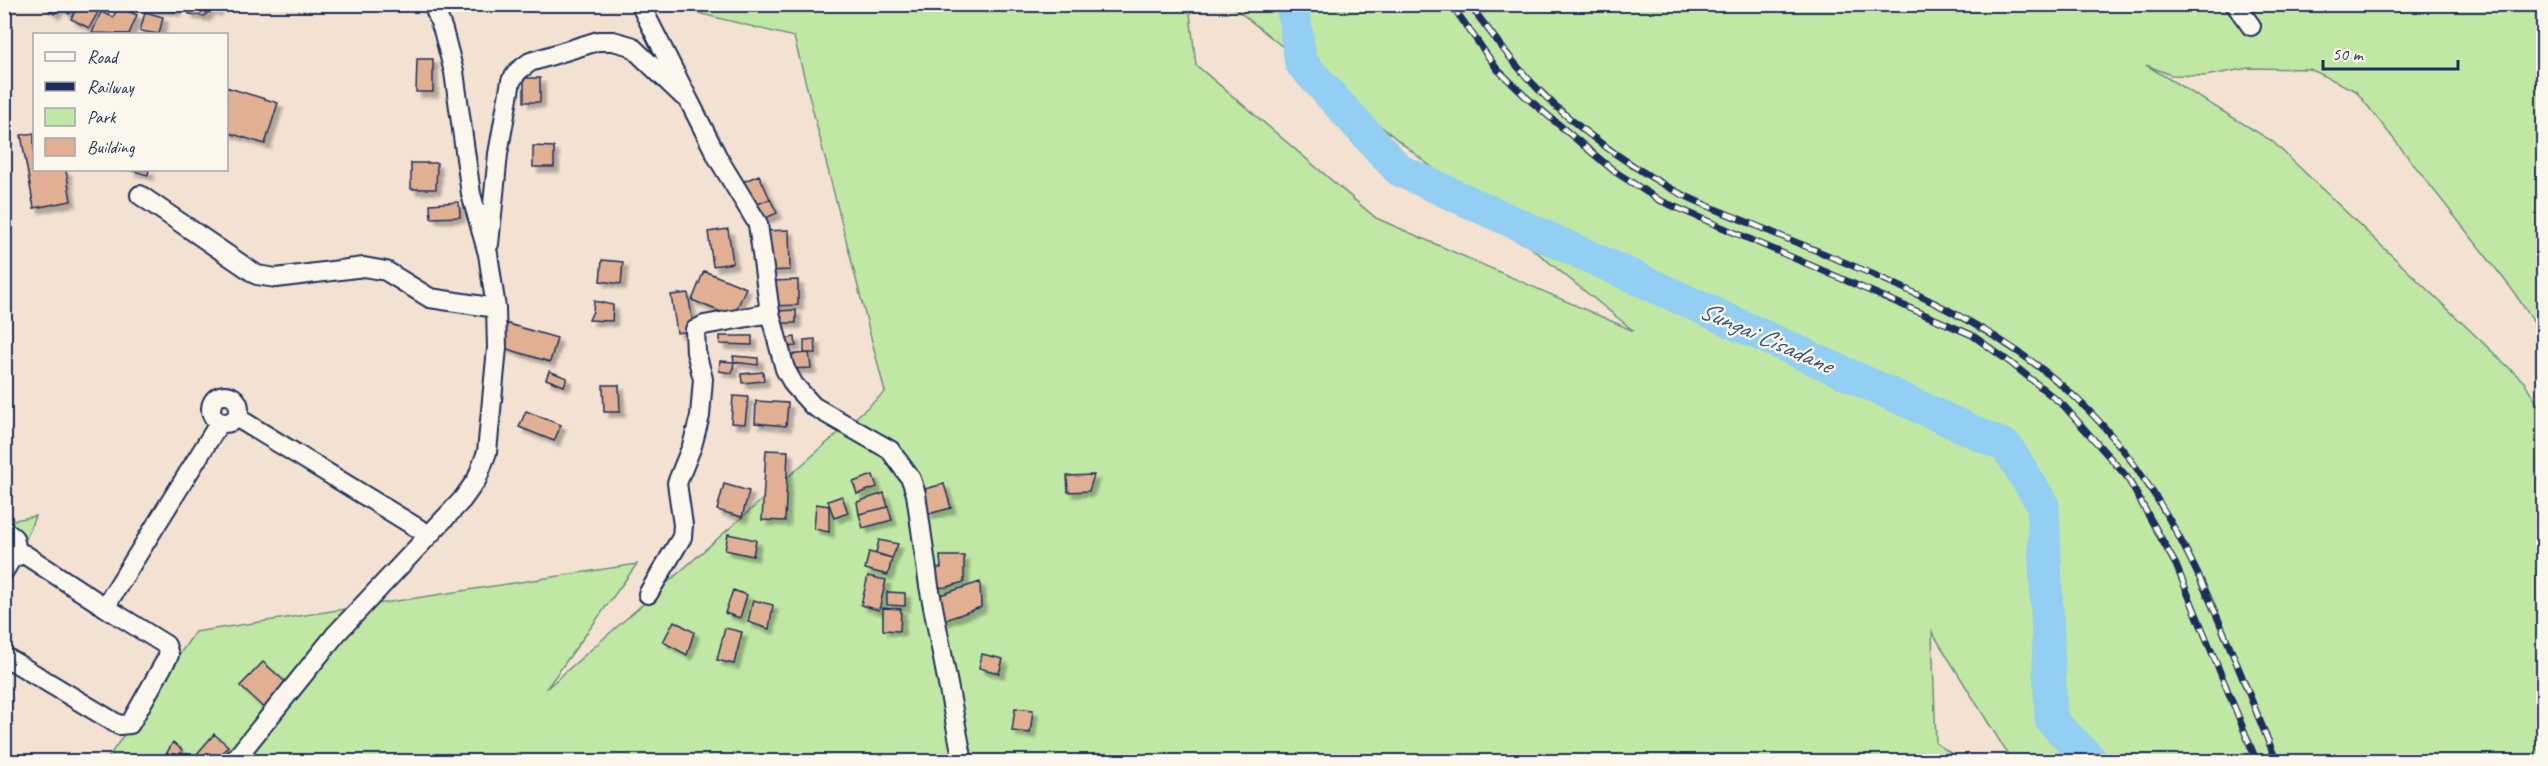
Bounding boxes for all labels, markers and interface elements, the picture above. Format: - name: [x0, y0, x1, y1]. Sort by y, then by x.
- legend: [33, 33, 228, 171]
- scale bar: [2323, 33, 2458, 71]
- text: 50 m: [2332, 43, 2365, 65]
- text: Road: [87, 46, 120, 68]
- text: Railway: [87, 76, 135, 98]
- text: Park: [87, 106, 117, 128]
- text: Building: [87, 136, 136, 158]
- water label: Sungai Cisadane: [1695, 293, 1842, 383]

